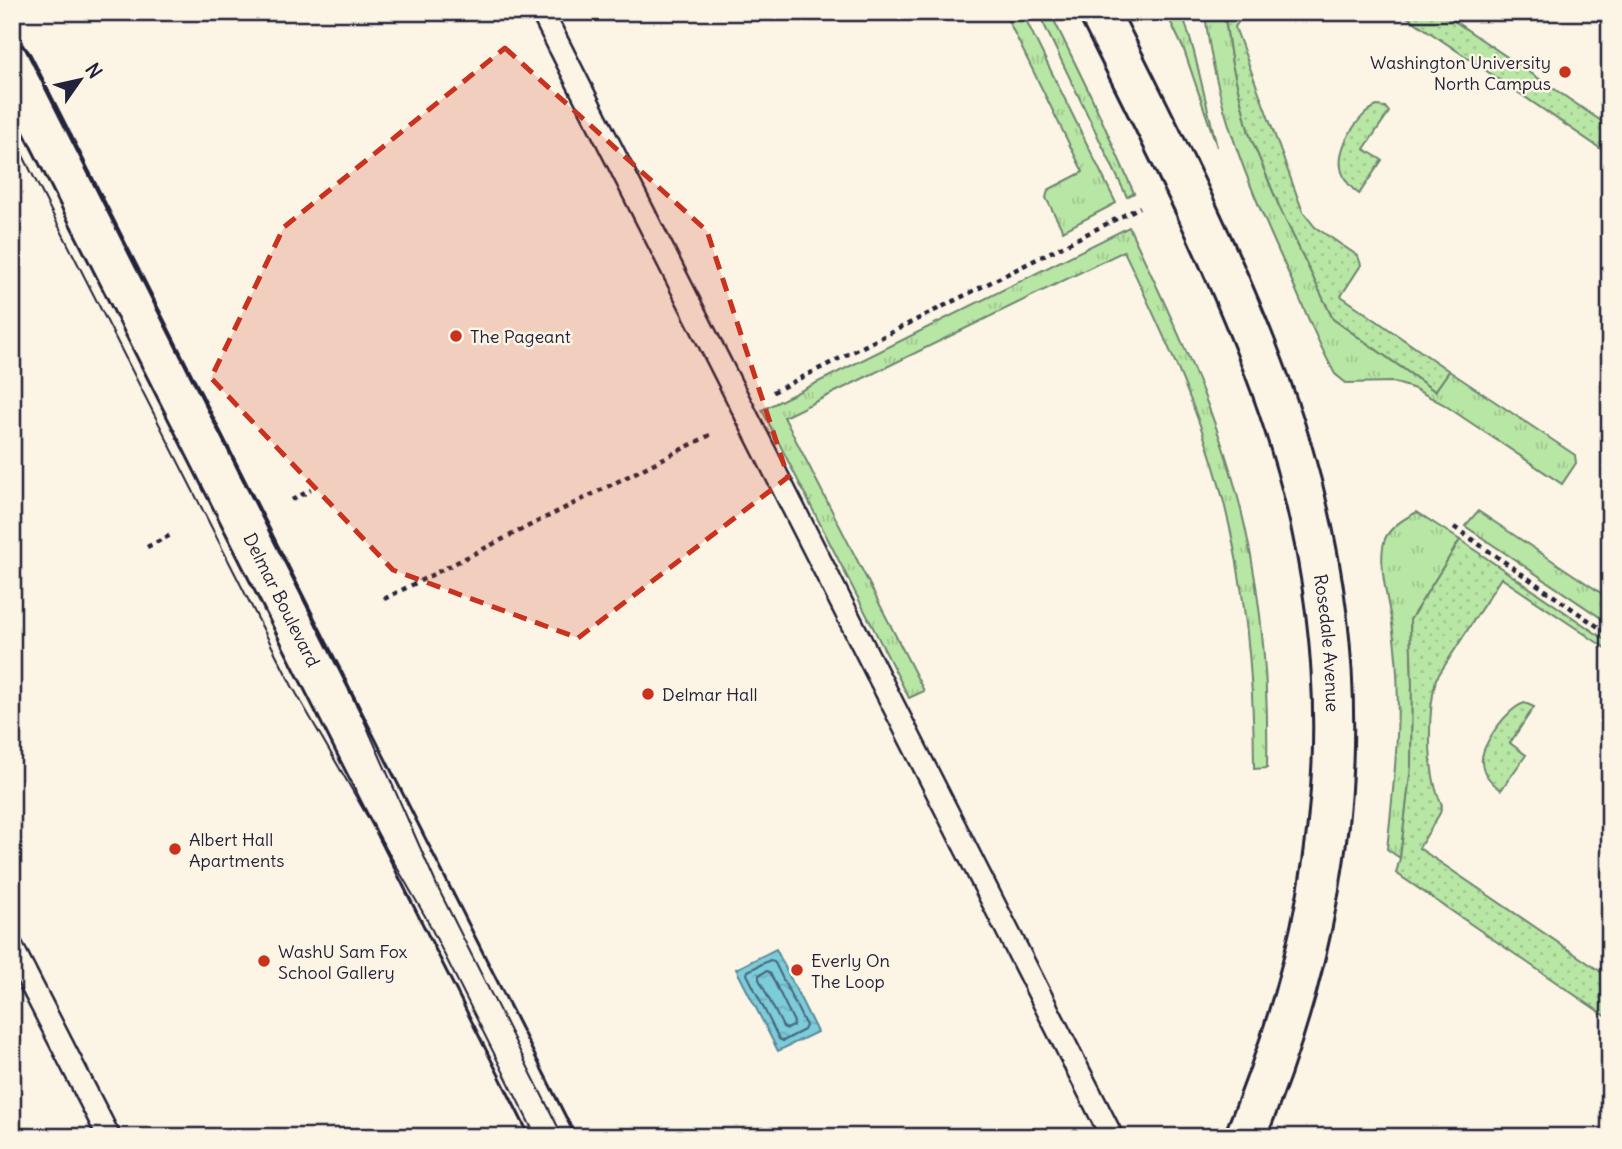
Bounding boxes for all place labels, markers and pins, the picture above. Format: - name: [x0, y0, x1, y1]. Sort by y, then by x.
- place label: Washington University North Campus: [1370, 51, 1551, 95]
- marker: Washington University North Campus: [1557, 64, 1573, 80]
- place label: The Pageant: [470, 325, 571, 348]
- marker: The Pageant: [448, 328, 464, 344]
- place label: Delmar Hall: [662, 683, 757, 706]
- marker: Delmar Hall: [640, 686, 656, 702]
- place label: Albert Hall Apartments: [189, 828, 285, 872]
- marker: Albert Hall Apartments: [167, 841, 183, 857]
- place label: WashU Sam Fox School Gallery: [278, 940, 408, 984]
- place label: Everly On The Loop: [811, 949, 890, 993]
- marker: WashU Sam Fox School Gallery: [256, 953, 272, 969]
- marker: Everly On The Loop: [789, 962, 805, 978]

